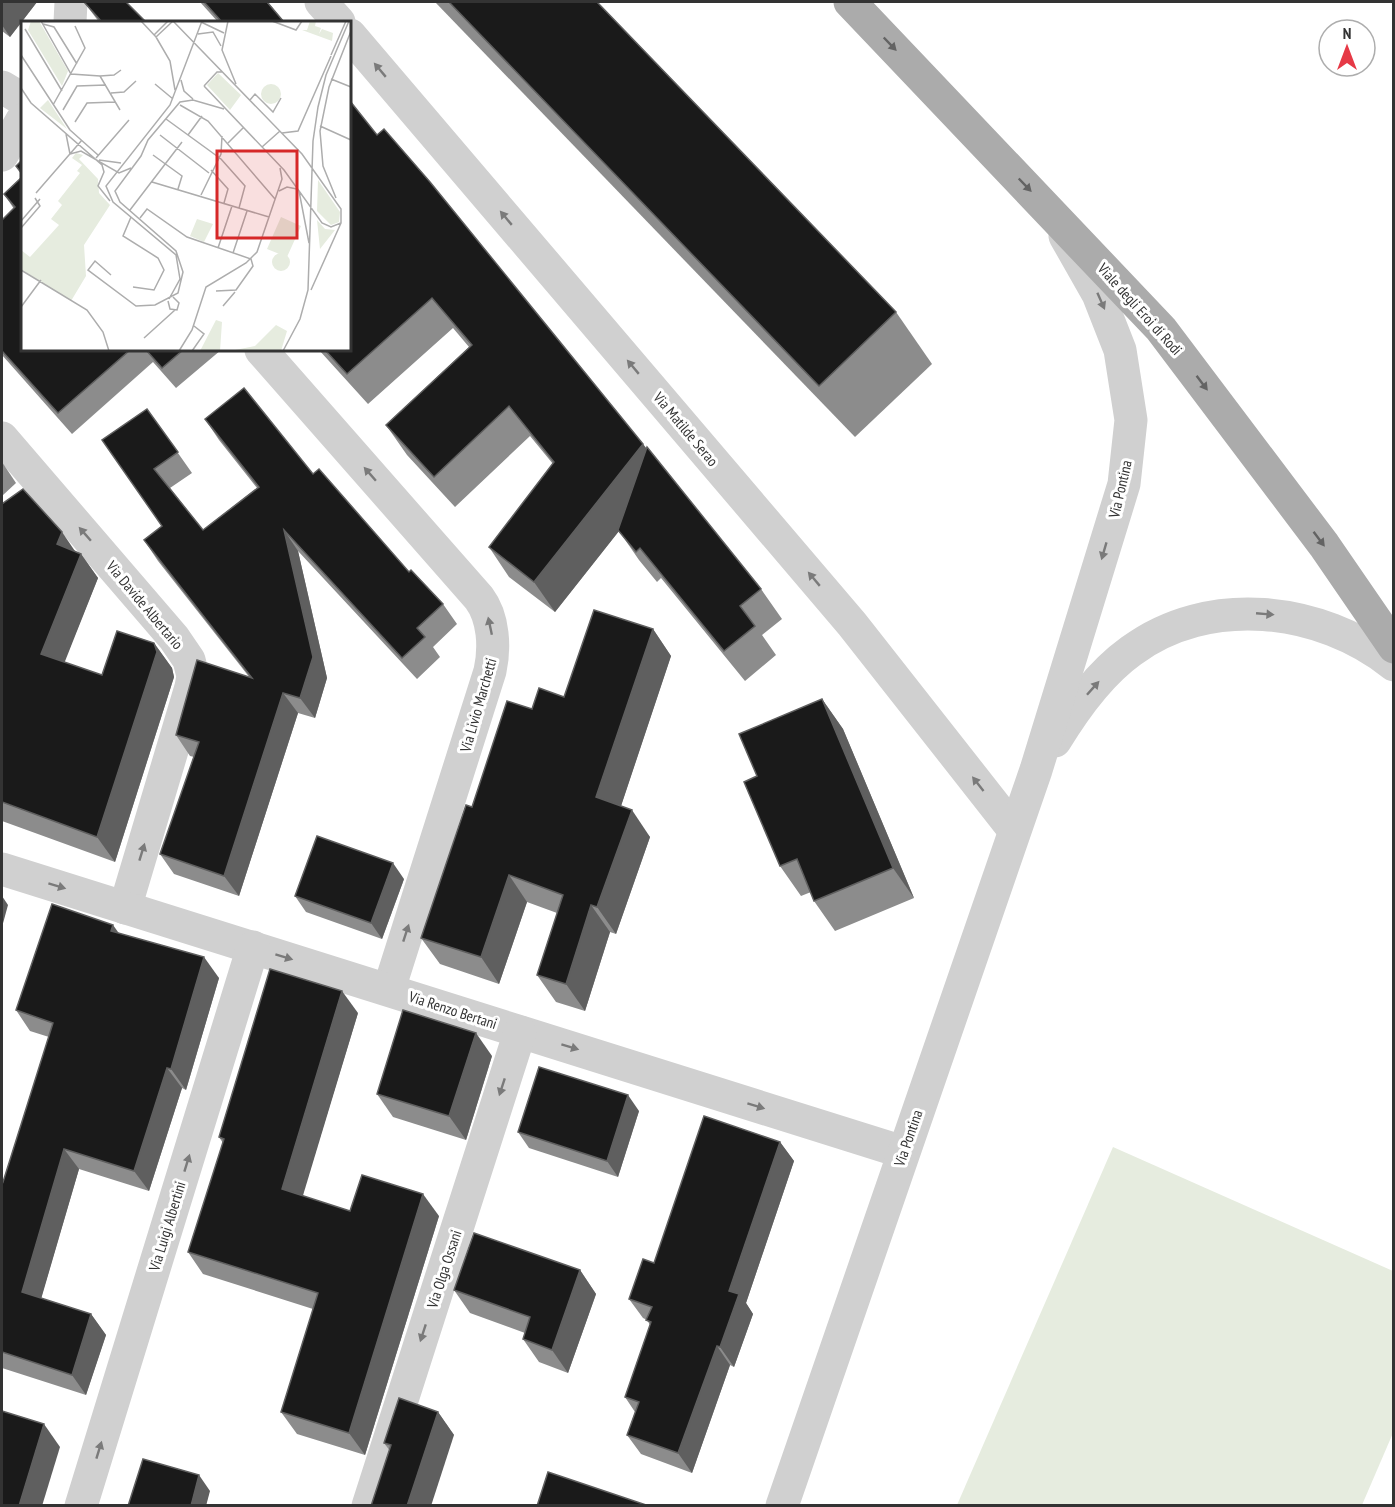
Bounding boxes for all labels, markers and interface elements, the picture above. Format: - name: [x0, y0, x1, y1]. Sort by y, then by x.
- north arrow: [1317, 18, 1377, 78]
- inset map: [21, 21, 351, 351]
- text: N: [1343, 23, 1351, 43]
- one-way arrow: [883, 36, 897, 51]
- one-way arrow: [373, 62, 386, 78]
- one-way arrow: [1017, 178, 1031, 192]
- one-way arrow: [500, 211, 513, 226]
- street label: Viale degli Eroi di Rodi: [1093, 258, 1186, 359]
- one-way arrow: [1096, 293, 1106, 311]
- one-way arrow: [626, 359, 639, 375]
- one-way arrow: [1196, 375, 1208, 391]
- street label: Via Matilde Serao: [649, 387, 722, 470]
- street label: Via Pontina: [1104, 458, 1136, 521]
- one-way arrow: [364, 467, 377, 482]
- one-way arrow: [79, 527, 92, 542]
- one-way arrow: [1313, 530, 1325, 546]
- one-way arrow: [1099, 542, 1108, 560]
- street label: Via Davide Albertario: [102, 556, 187, 653]
- one-way arrow: [807, 571, 820, 587]
- one-way arrow: [1256, 609, 1275, 619]
- one-way arrow: [485, 616, 494, 635]
- street label: Via Livio Marchetti: [455, 656, 500, 755]
- one-way arrow: [1086, 681, 1099, 696]
- one-way arrow: [973, 776, 985, 791]
- one-way arrow: [138, 843, 147, 861]
- one-way arrow: [48, 882, 66, 892]
- one-way arrow: [402, 924, 412, 942]
- one-way arrow: [275, 952, 293, 962]
- street label: Via Renzo Bertani: [406, 987, 499, 1033]
- one-way arrow: [561, 1043, 579, 1052]
- one-way arrow: [497, 1078, 507, 1096]
- one-way arrow: [747, 1101, 765, 1111]
- street label: Via Pontina: [889, 1107, 927, 1170]
- one-way arrow: [183, 1154, 192, 1172]
- street label: Via Luigi Albertini: [144, 1179, 190, 1274]
- street label: Via Olga Ossani: [422, 1228, 466, 1311]
- one-way arrow: [418, 1324, 427, 1342]
- one-way arrow: [95, 1441, 104, 1459]

